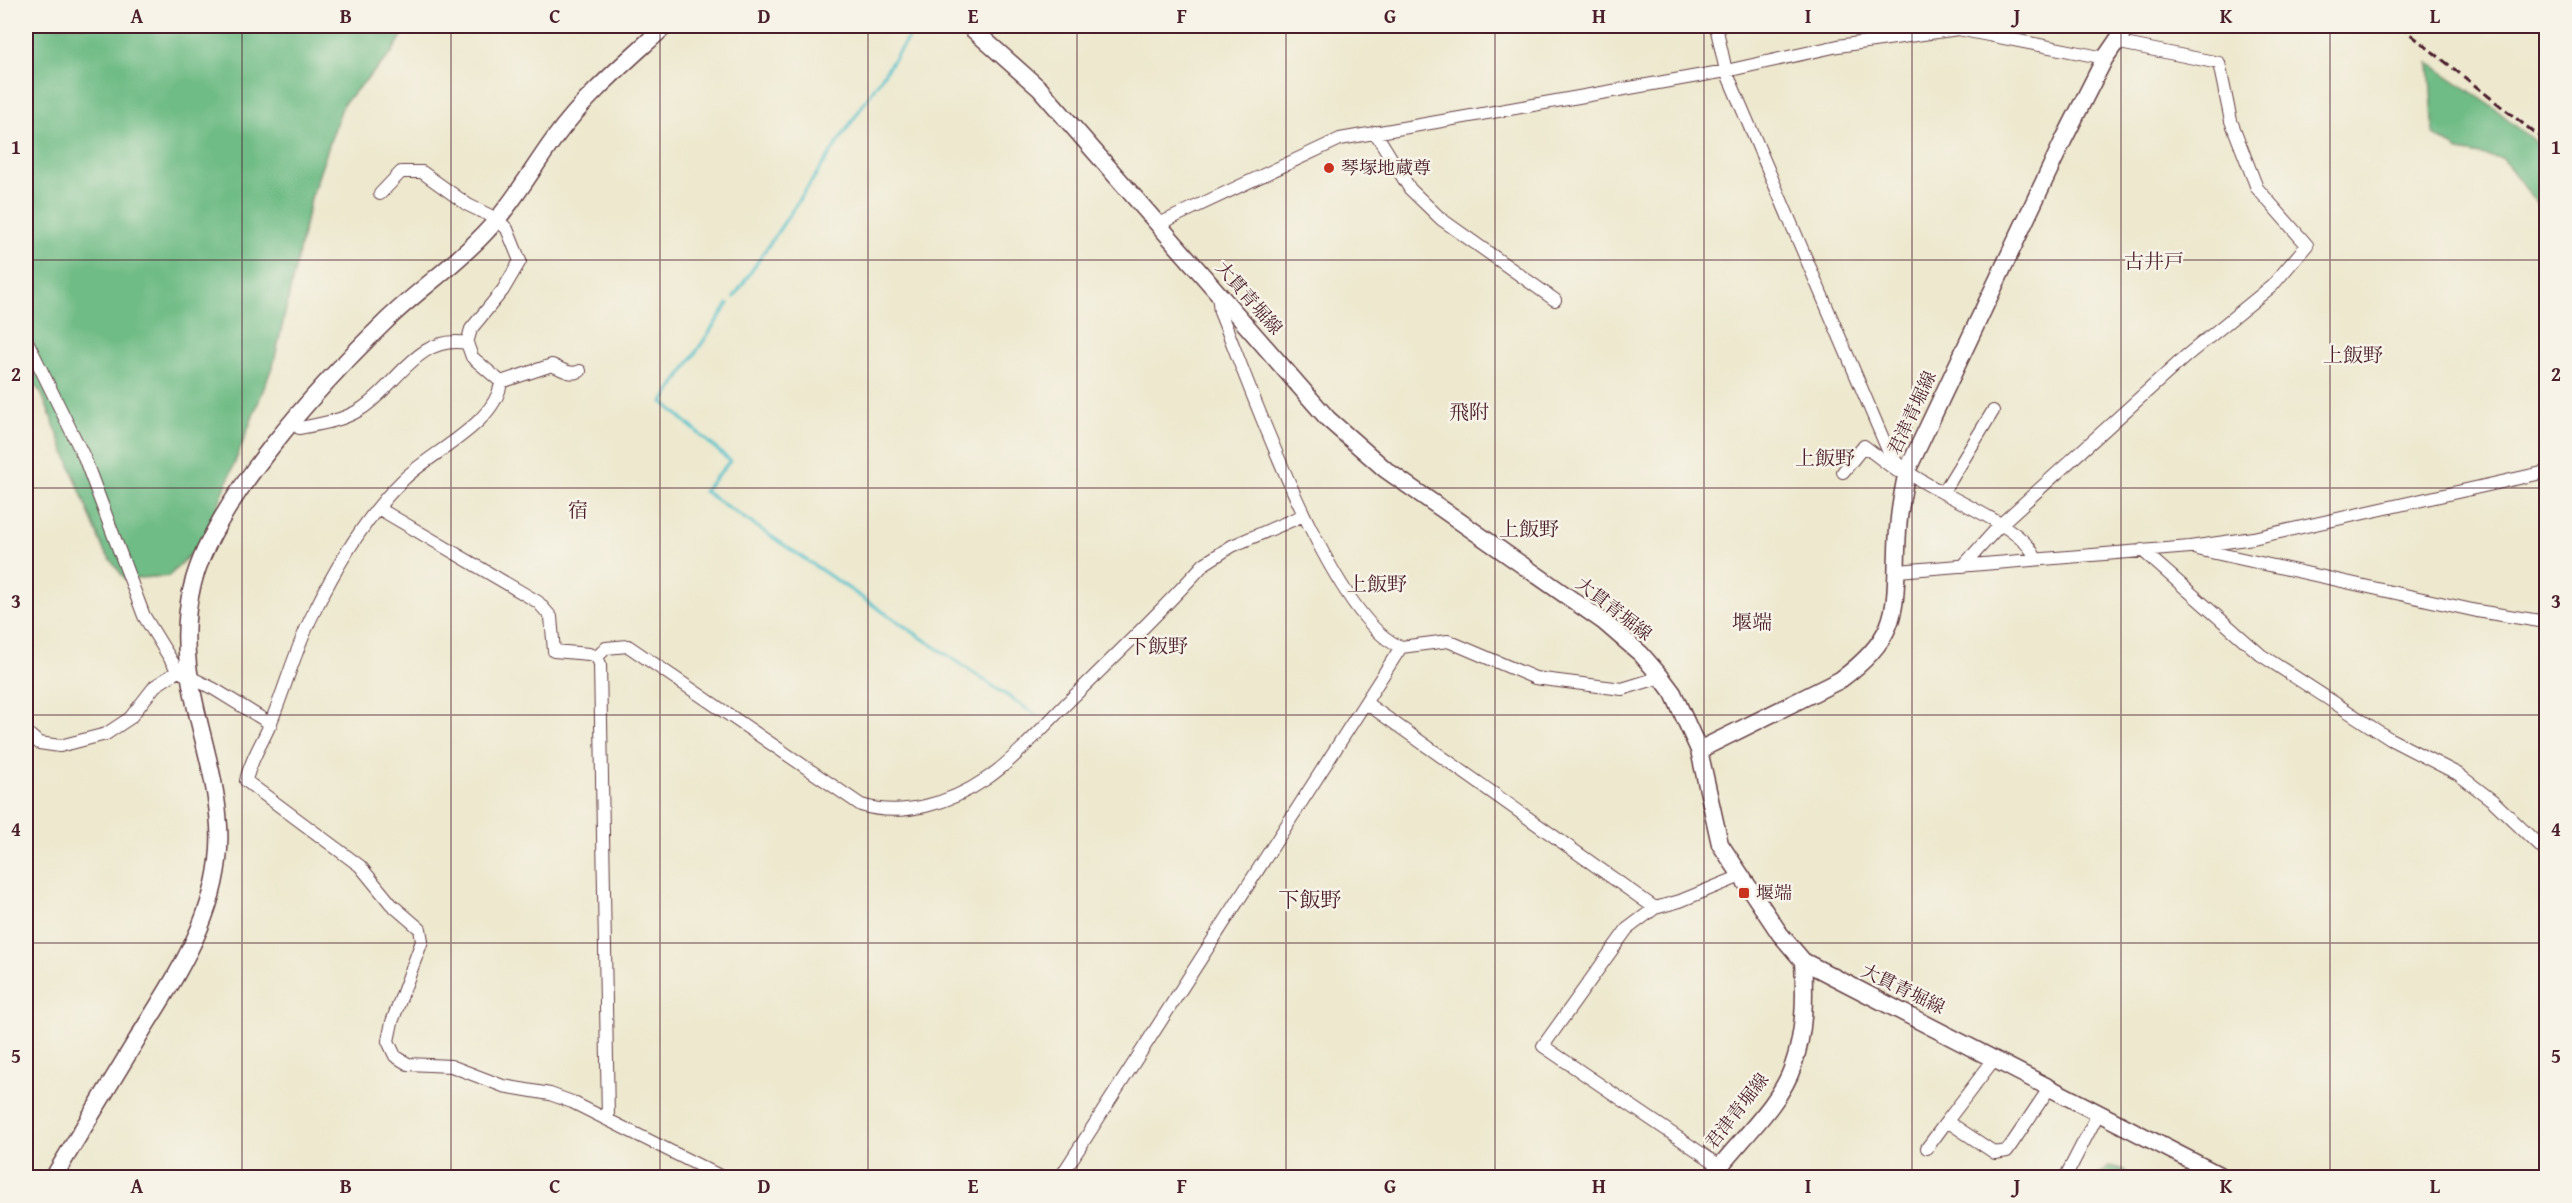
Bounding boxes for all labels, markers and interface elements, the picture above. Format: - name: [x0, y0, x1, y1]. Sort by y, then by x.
- text: A: [131, 1, 144, 30]
- text: B: [340, 1, 352, 30]
- text: C: [549, 1, 561, 30]
- text: D: [757, 1, 771, 30]
- text: E: [968, 1, 979, 30]
- text: F: [1177, 1, 1187, 30]
- text: G: [1384, 1, 1396, 30]
- text: H: [1592, 1, 1606, 30]
- text: I: [1805, 1, 1811, 30]
- text: J: [2011, 1, 2021, 30]
- text: K: [2220, 1, 2233, 30]
- text: L: [2430, 1, 2441, 30]
- text: 1: [11, 132, 21, 161]
- text: 1: [2551, 132, 2561, 161]
- place label: 琴塚地蔵尊: [1341, 154, 1431, 181]
- marker: 琴塚地蔵尊: [1322, 161, 1336, 175]
- district label: 古井戸: [2124, 246, 2184, 275]
- street label: 大貫青堀線: [1210, 255, 1289, 340]
- district label: 上飯野: [2323, 340, 2383, 369]
- text: 2: [11, 359, 21, 388]
- text: 2: [2551, 359, 2561, 388]
- street label: 君津青堀線: [1880, 366, 1943, 459]
- district label: 飛附: [1449, 397, 1489, 426]
- district label: 上飯野: [1795, 443, 1855, 472]
- district label: 宿: [568, 495, 588, 524]
- district label: 上飯野: [1499, 514, 1559, 543]
- district label: 上飯野: [1347, 569, 1407, 598]
- street label: 大貫青堀線: [1571, 570, 1658, 647]
- text: 3: [11, 586, 21, 615]
- text: 3: [2551, 586, 2561, 615]
- district label: 堰端: [1732, 607, 1772, 636]
- district label: 下飯野: [1128, 631, 1188, 660]
- text: 4: [11, 814, 21, 843]
- text: 4: [2551, 814, 2561, 843]
- place label: 堰端: [1756, 879, 1792, 906]
- district label: 下飯野: [1279, 884, 1342, 915]
- marker: 堰端: [1737, 886, 1751, 900]
- street label: 大貫青堀線: [1857, 957, 1950, 1020]
- text: 5: [11, 1041, 21, 1070]
- text: 5: [2551, 1041, 2561, 1070]
- street label: 君津青堀線: [1698, 1067, 1775, 1154]
- text: A: [131, 1171, 144, 1200]
- text: B: [340, 1171, 352, 1200]
- text: C: [549, 1171, 561, 1200]
- text: D: [757, 1171, 771, 1200]
- text: E: [968, 1171, 979, 1200]
- text: F: [1177, 1171, 1187, 1200]
- text: G: [1384, 1171, 1396, 1200]
- text: H: [1592, 1171, 1606, 1200]
- text: I: [1805, 1171, 1811, 1200]
- text: J: [2011, 1171, 2021, 1200]
- text: K: [2220, 1171, 2233, 1200]
- text: L: [2430, 1171, 2441, 1200]

